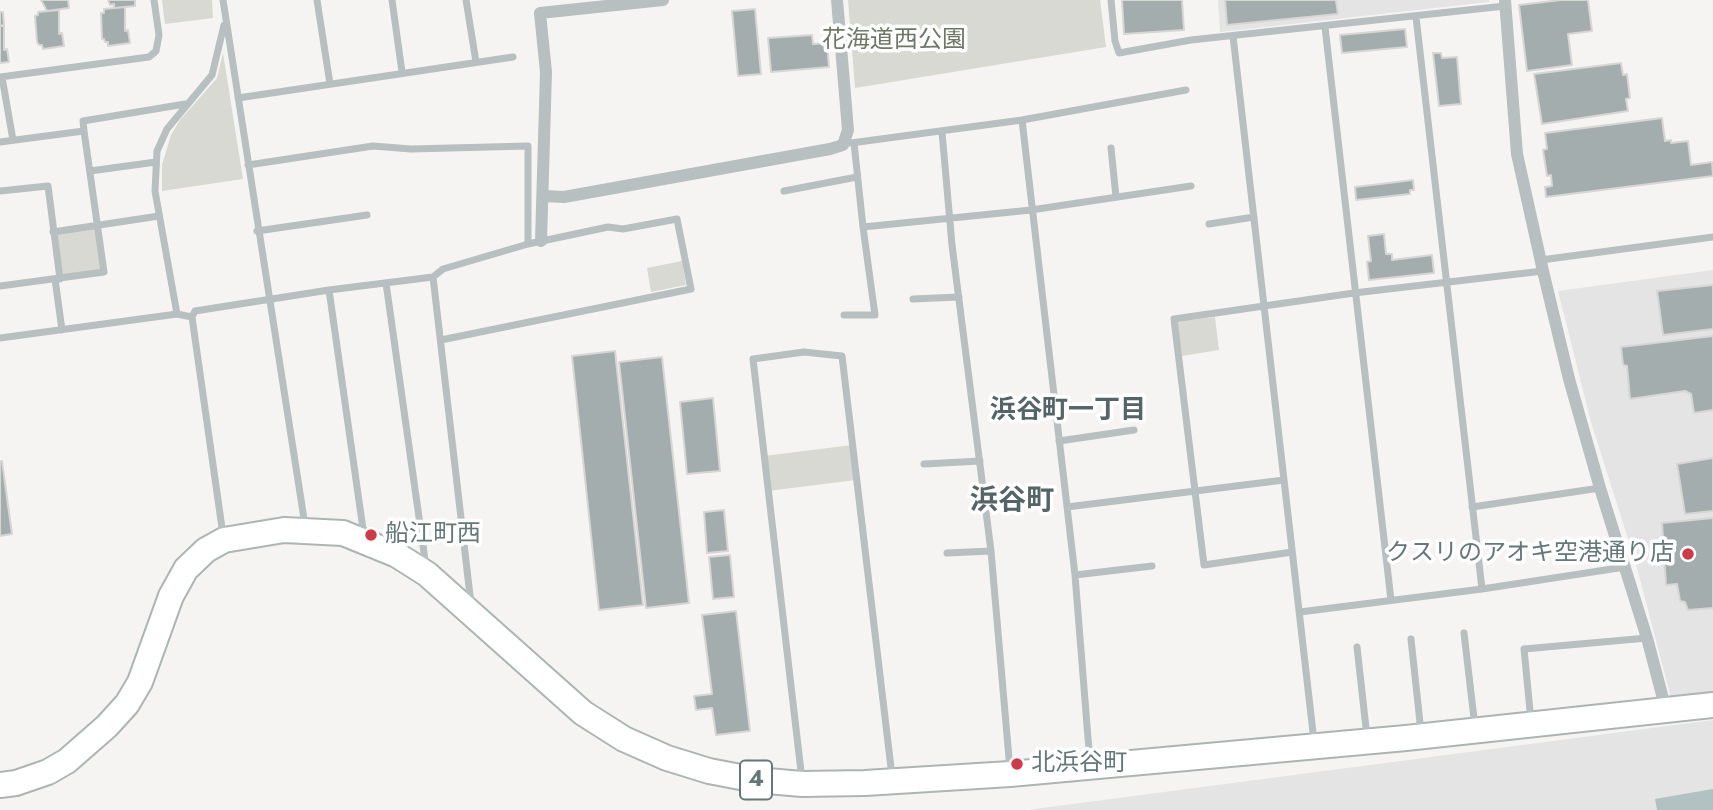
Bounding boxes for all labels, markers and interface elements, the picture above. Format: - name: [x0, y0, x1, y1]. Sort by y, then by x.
- park label: 花海道西公園: [822, 27, 966, 55]
- district label: 浜谷町一丁目: [990, 396, 1146, 428]
- district label: 浜谷町: [970, 485, 1054, 519]
- place label: 船江町西: [385, 521, 481, 549]
- marker: 船江町西: [363, 527, 379, 543]
- place label: クスリのアオキ空港通り店: [1386, 540, 1674, 568]
- marker: クスリのアオキ空港通り店: [1680, 546, 1696, 562]
- place label: 北浜谷町: [1031, 750, 1127, 778]
- marker: 北浜谷町: [1009, 756, 1025, 772]
- road number: 4: [740, 760, 772, 800]

